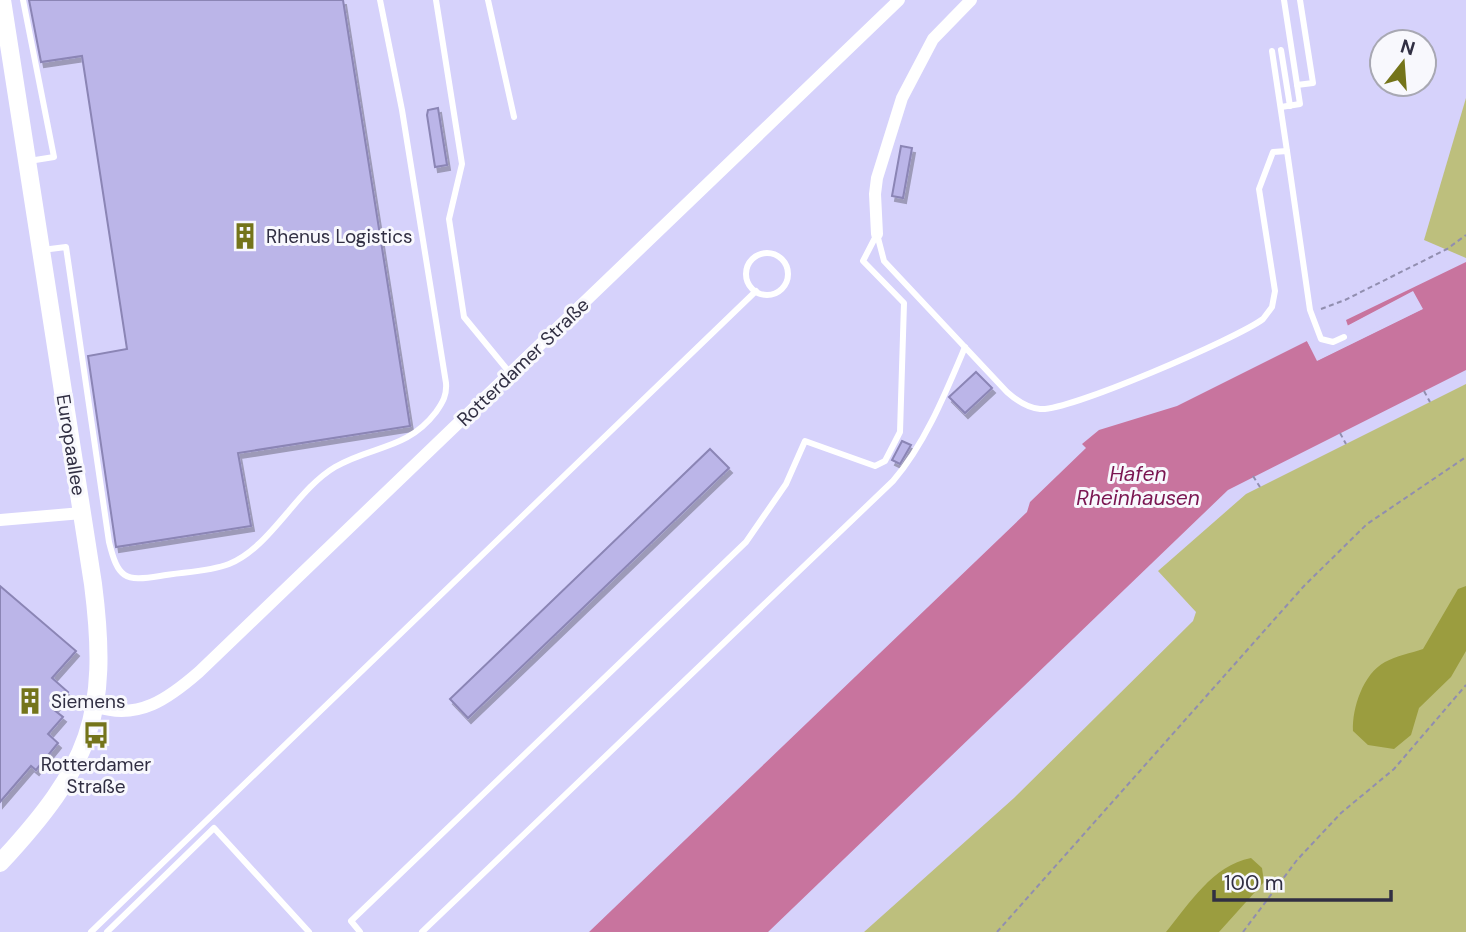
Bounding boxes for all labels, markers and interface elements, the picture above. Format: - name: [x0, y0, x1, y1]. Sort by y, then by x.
- north arrow: [1368, 28, 1438, 98]
- text: N: [1398, 33, 1418, 61]
- building icon: Rhenus Logistics: [230, 221, 260, 251]
- place label: Rhenus Logistics: [266, 224, 413, 249]
- street label: Rotterdamer Straße: [451, 292, 595, 432]
- street label: Europaallee: [51, 393, 91, 497]
- water label: Hafen Rheinhausen: [1076, 460, 1200, 512]
- building icon: Siemens: [15, 686, 45, 716]
- place label: Siemens: [51, 689, 126, 714]
- bus stop icon: Rotterdamer Straße: [81, 720, 111, 750]
- place label: Rotterdamer Straße: [41, 752, 151, 799]
- scale bar: [1214, 858, 1391, 902]
- text: 100 m: [1224, 869, 1284, 897]

